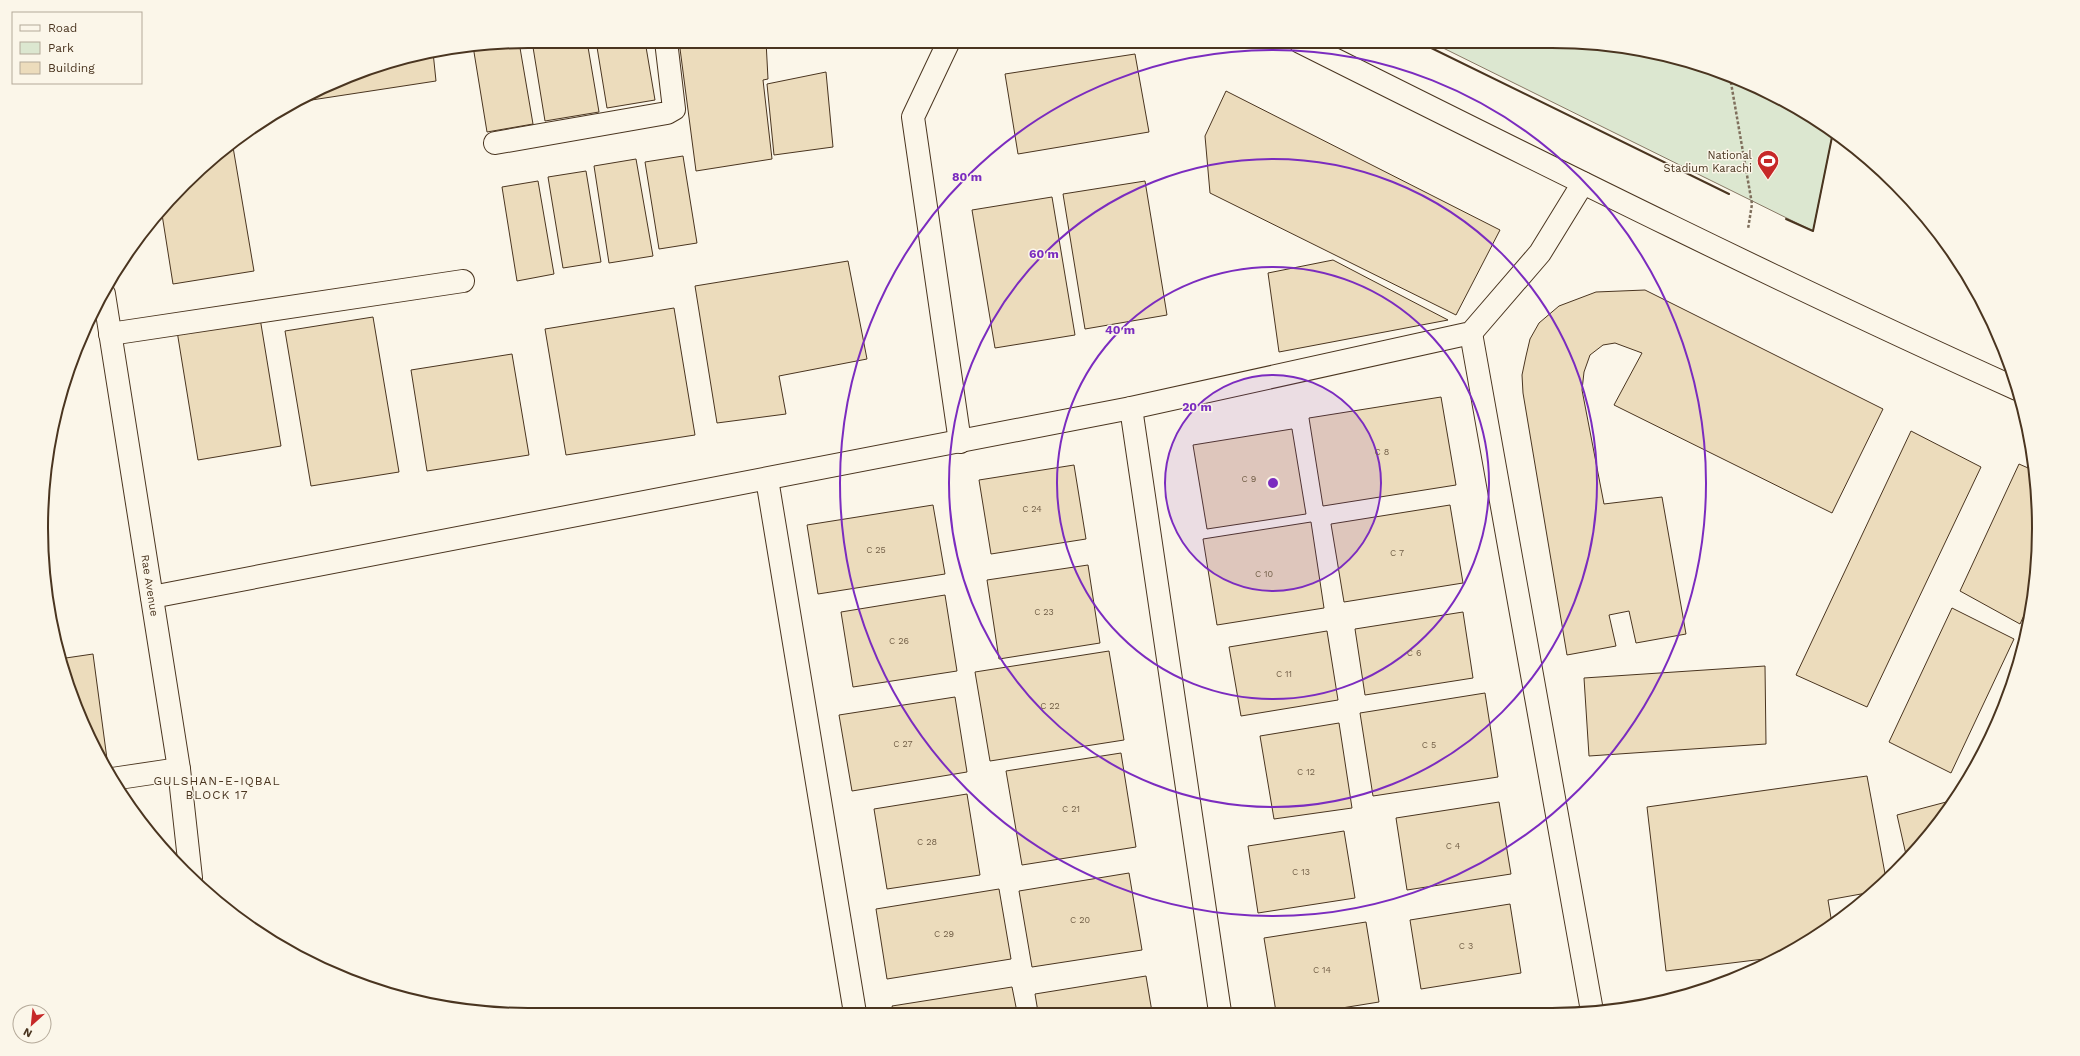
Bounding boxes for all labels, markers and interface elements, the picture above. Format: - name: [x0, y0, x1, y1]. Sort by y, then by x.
- legend: [12, 12, 142, 84]
- text: Road: [48, 21, 77, 35]
- text: Park: [48, 41, 74, 55]
- text: Building: [48, 61, 95, 75]
- sports icon: National Stadium Karachi: [1755, 148, 1781, 181]
- place label: National Stadium Karachi: [1664, 149, 1753, 175]
- text: 80 m: [952, 170, 982, 184]
- text: 60 m: [1029, 247, 1059, 261]
- text: 40 m: [1105, 323, 1135, 337]
- text: 20 m: [1182, 400, 1212, 414]
- house number: C 8: [1375, 447, 1389, 457]
- house number: C 9: [1242, 474, 1256, 484]
- centre of rings: [1266, 476, 1280, 490]
- house number: C 24: [1022, 504, 1042, 514]
- house number: C 25: [866, 545, 886, 555]
- house number: C 7: [1390, 548, 1404, 558]
- street label: Rae Avenue: [138, 554, 161, 617]
- house number: C 10: [1255, 569, 1273, 579]
- house number: C 23: [1034, 607, 1054, 617]
- house number: C 26: [889, 636, 909, 646]
- house number: C 6: [1407, 648, 1421, 658]
- house number: C 11: [1276, 669, 1292, 679]
- house number: C 22: [1040, 701, 1060, 711]
- house number: C 27: [893, 739, 913, 749]
- house number: C 5: [1422, 740, 1436, 750]
- house number: C 12: [1297, 767, 1315, 777]
- district label: GULSHAN-E-IQBAL BLOCK 17: [153, 774, 281, 802]
- house number: C 21: [1062, 804, 1080, 814]
- house number: C 28: [917, 837, 937, 847]
- house number: C 4: [1446, 841, 1461, 851]
- house number: C 13: [1292, 867, 1310, 877]
- house number: C 20: [1070, 915, 1090, 925]
- house number: C 29: [934, 929, 954, 939]
- house number: C 3: [1459, 941, 1473, 951]
- house number: C 14: [1313, 965, 1332, 975]
- north arrow: [12, 1004, 52, 1044]
- text: N: [21, 1025, 34, 1040]

